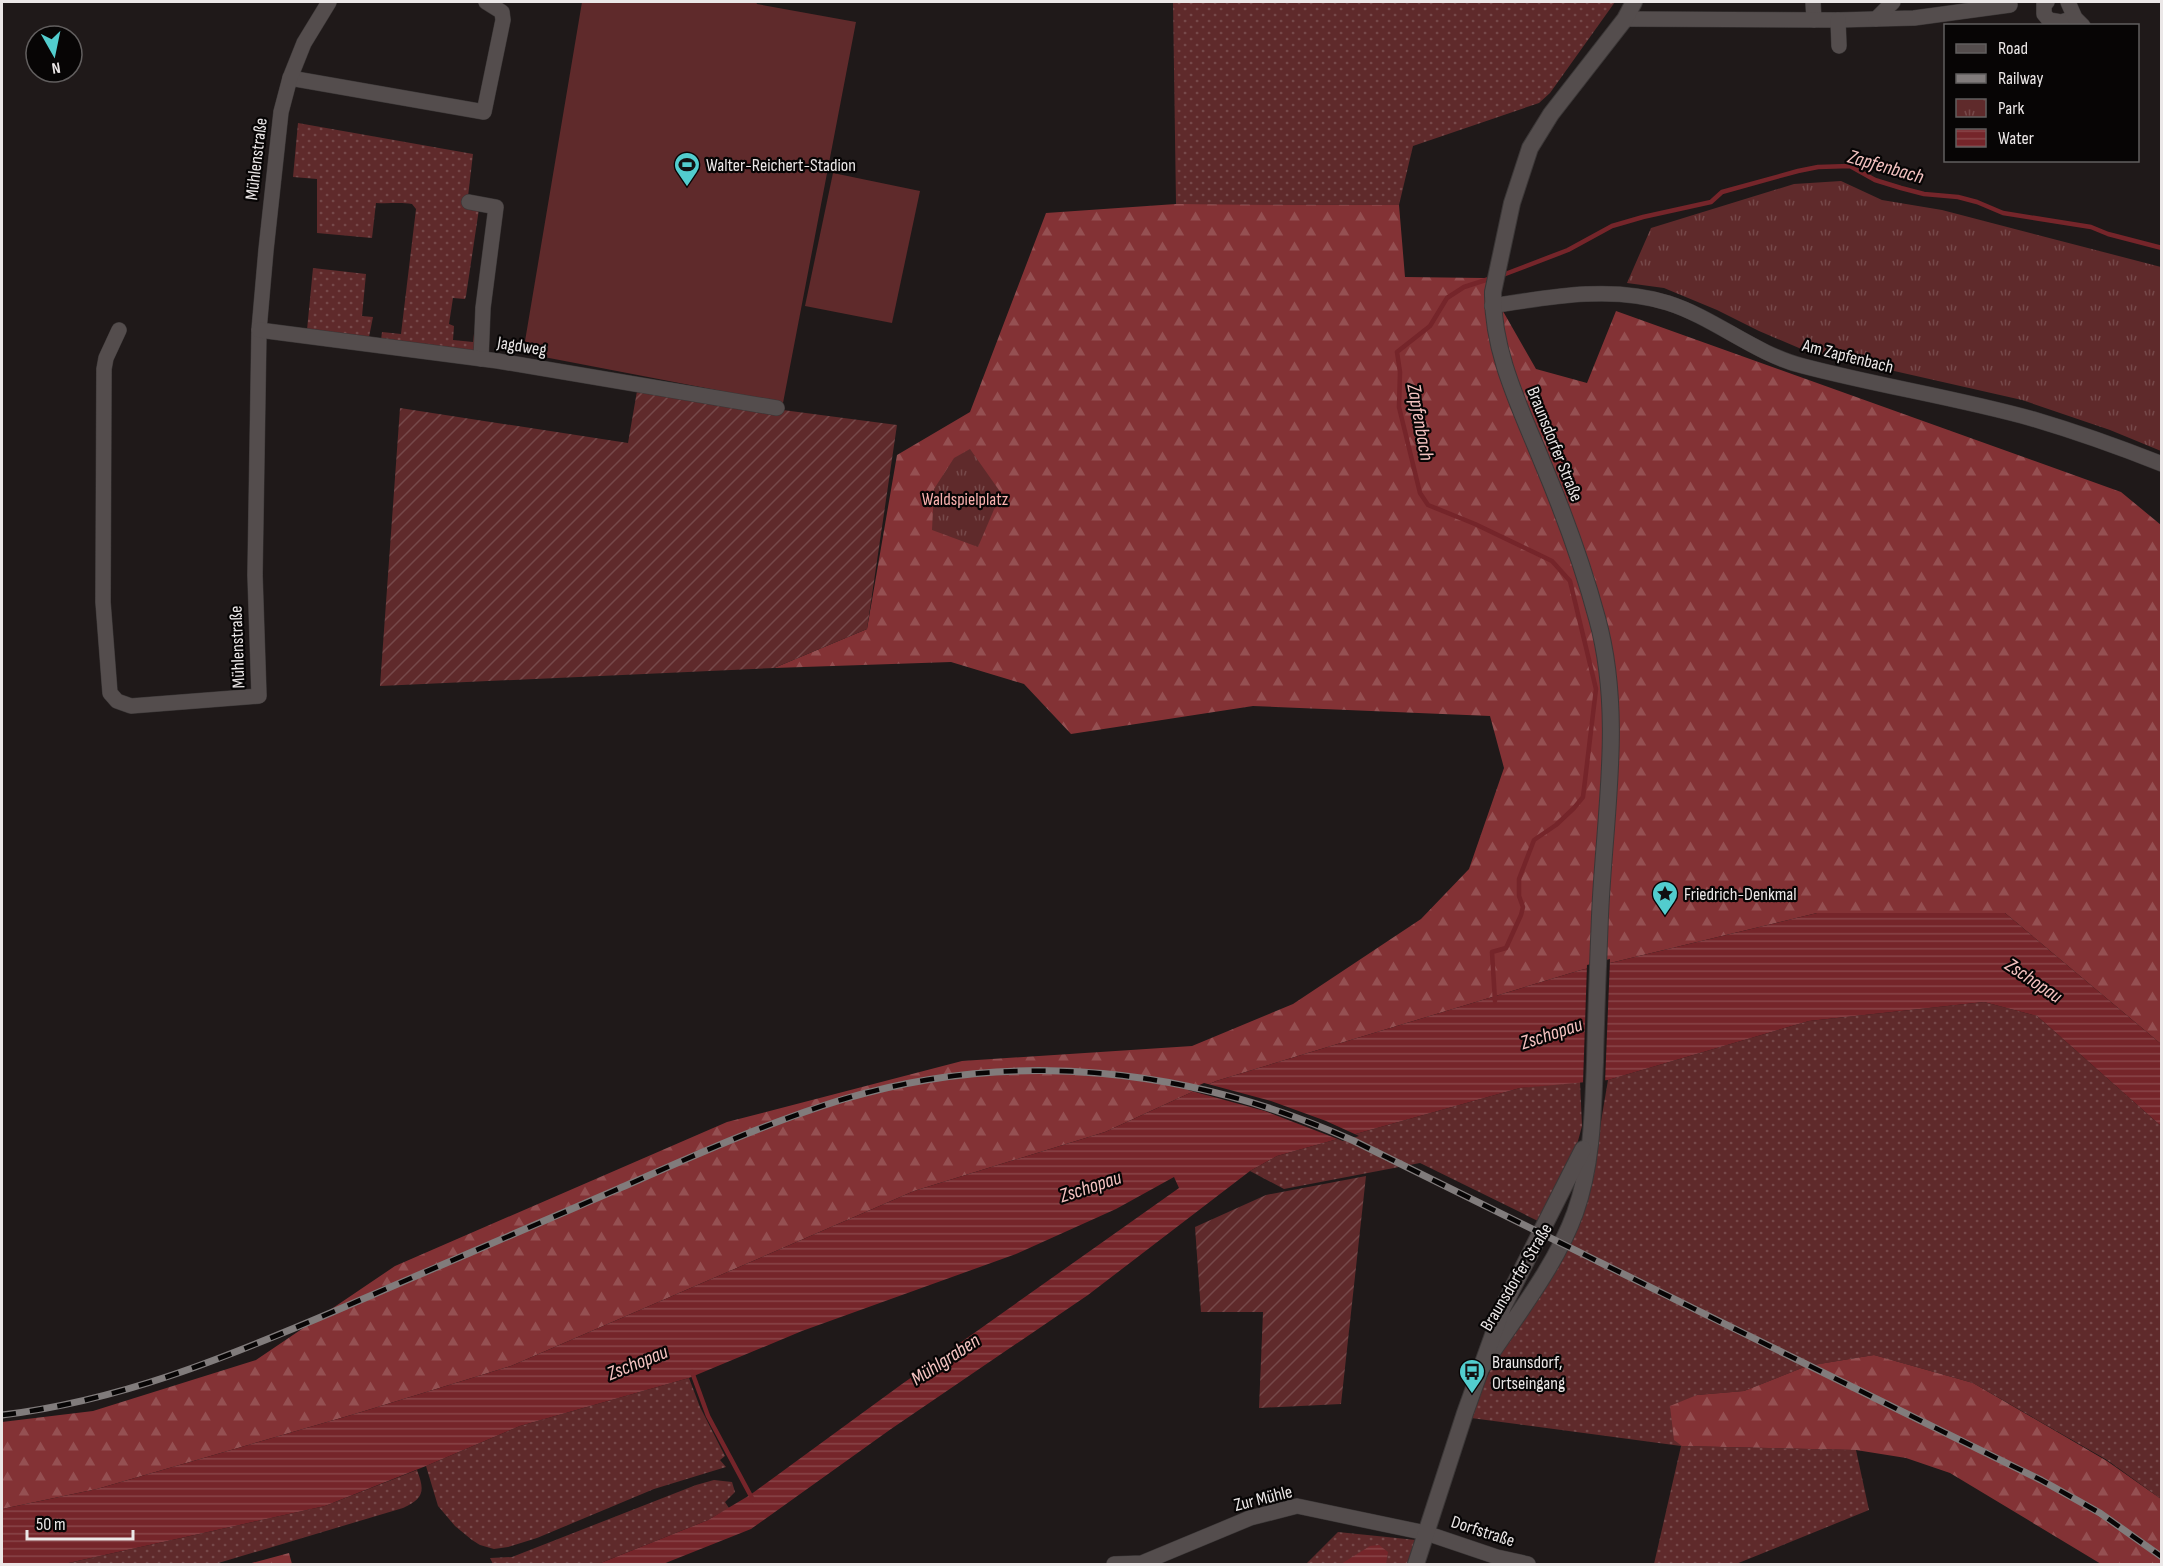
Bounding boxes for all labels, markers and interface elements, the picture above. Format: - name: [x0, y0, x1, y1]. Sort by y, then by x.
- north arrow: [24, 24, 84, 84]
- legend: [1944, 24, 2139, 162]
- text: Road: [1998, 38, 2028, 59]
- text: N: [50, 57, 62, 77]
- text: Railway: [1998, 68, 2043, 89]
- text: Park: [1998, 98, 2024, 119]
- street label: Mühlenstraße: [241, 117, 272, 201]
- text: Water: [1998, 128, 2034, 149]
- water label: Zapfenbach: [1844, 144, 1926, 189]
- sports icon: Walter-Reichert-Stadion: [672, 150, 702, 188]
- place label: Walter-Reichert-Stadion: [706, 155, 856, 176]
- street label: Jagdweg: [495, 332, 548, 361]
- street label: Am Zapfenbach: [1799, 335, 1896, 378]
- water label: Zapfenbach: [1401, 381, 1439, 463]
- street label: Braunsdorfer Straße: [1522, 384, 1587, 505]
- park label: Waldspielplatz: [922, 489, 1009, 510]
- street label: Mühlenstraße: [226, 605, 249, 689]
- place icon: Friedrich-Denkmal: [1650, 879, 1680, 917]
- place label: Friedrich-Denkmal: [1684, 884, 1797, 905]
- water label: Zschopau: [2000, 953, 2067, 1009]
- water label: Zschopau: [1516, 1012, 1586, 1056]
- water label: Zschopau: [1055, 1165, 1125, 1209]
- street label: Braunsdorfer Straße: [1476, 1220, 1557, 1335]
- water label: Mühlgraben: [906, 1329, 985, 1391]
- water label: Zschopau: [602, 1340, 672, 1386]
- place label: Braunsdorf, Ortseingang: [1492, 1352, 1565, 1394]
- bus stop icon: Braunsdorf, Ortseingang: [1457, 1357, 1487, 1395]
- street label: Zur Mühle: [1232, 1481, 1294, 1516]
- scale bar: [27, 1503, 134, 1541]
- street label: Dorfstraße: [1448, 1511, 1517, 1552]
- text: 50 m: [36, 1514, 66, 1535]

